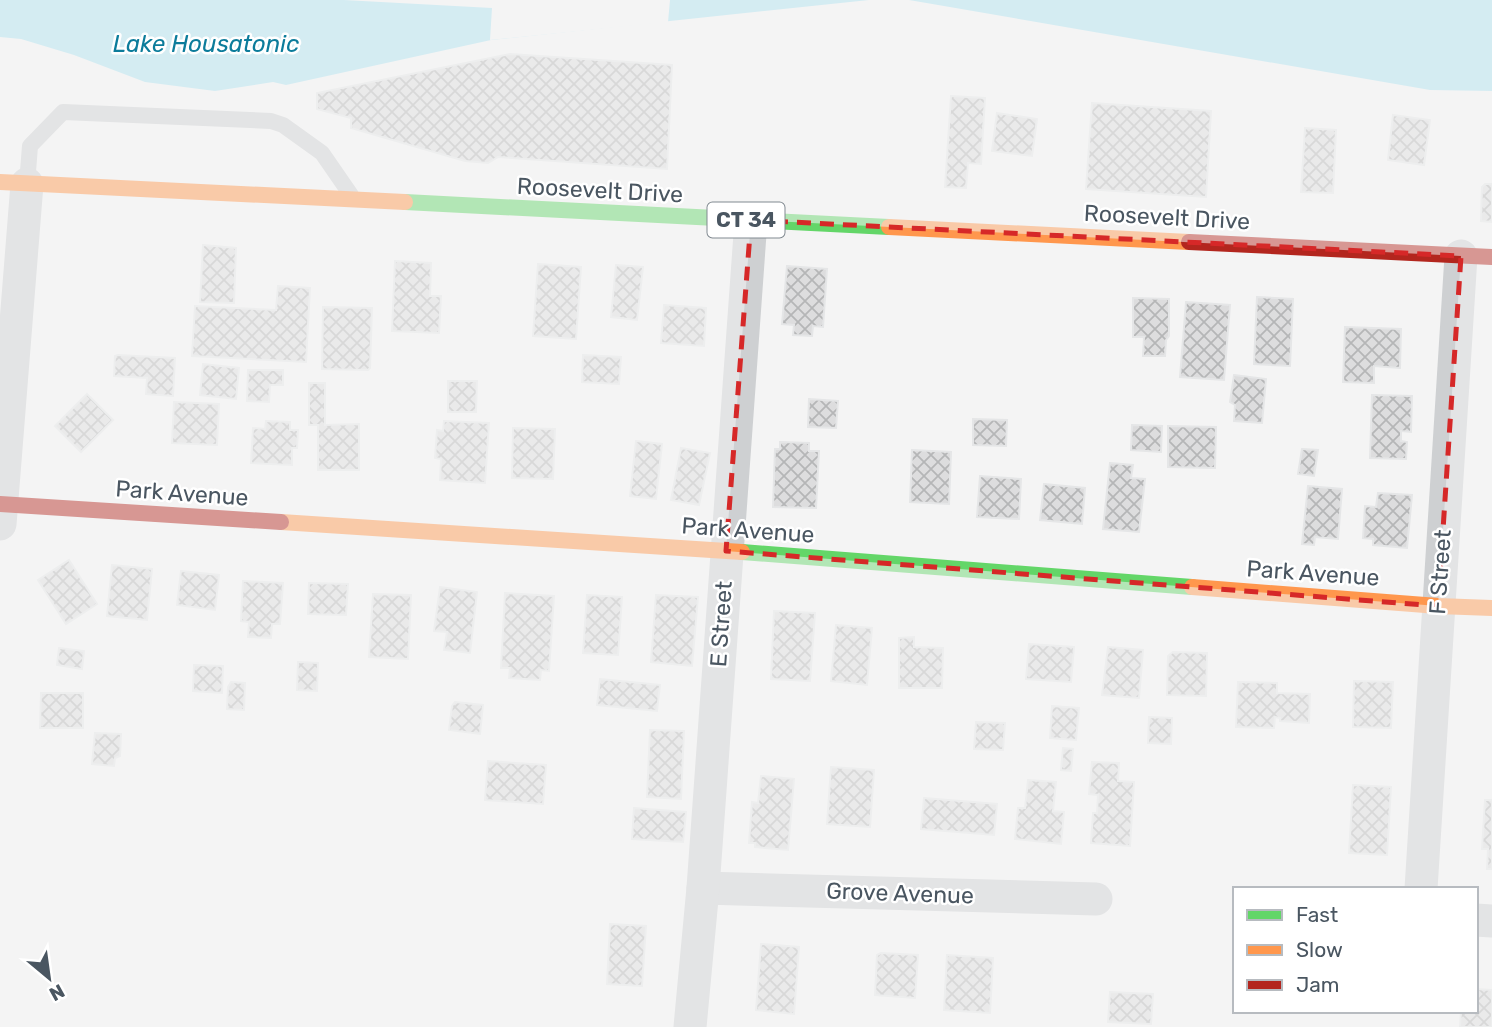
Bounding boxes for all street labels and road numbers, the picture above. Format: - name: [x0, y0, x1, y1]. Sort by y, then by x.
- street label: Roosevelt Drive: [516, 172, 684, 208]
- street label: Roosevelt Drive: [1083, 199, 1251, 235]
- road number: CT 34: [708, 202, 784, 238]
- street label: Park Avenue: [115, 474, 249, 512]
- street label: Park Avenue: [681, 511, 815, 549]
- street label: F Street: [1423, 529, 1457, 615]
- street label: Park Avenue: [1246, 554, 1380, 592]
- street label: E Street: [704, 580, 738, 668]
- street label: Grove Avenue: [826, 876, 974, 910]

